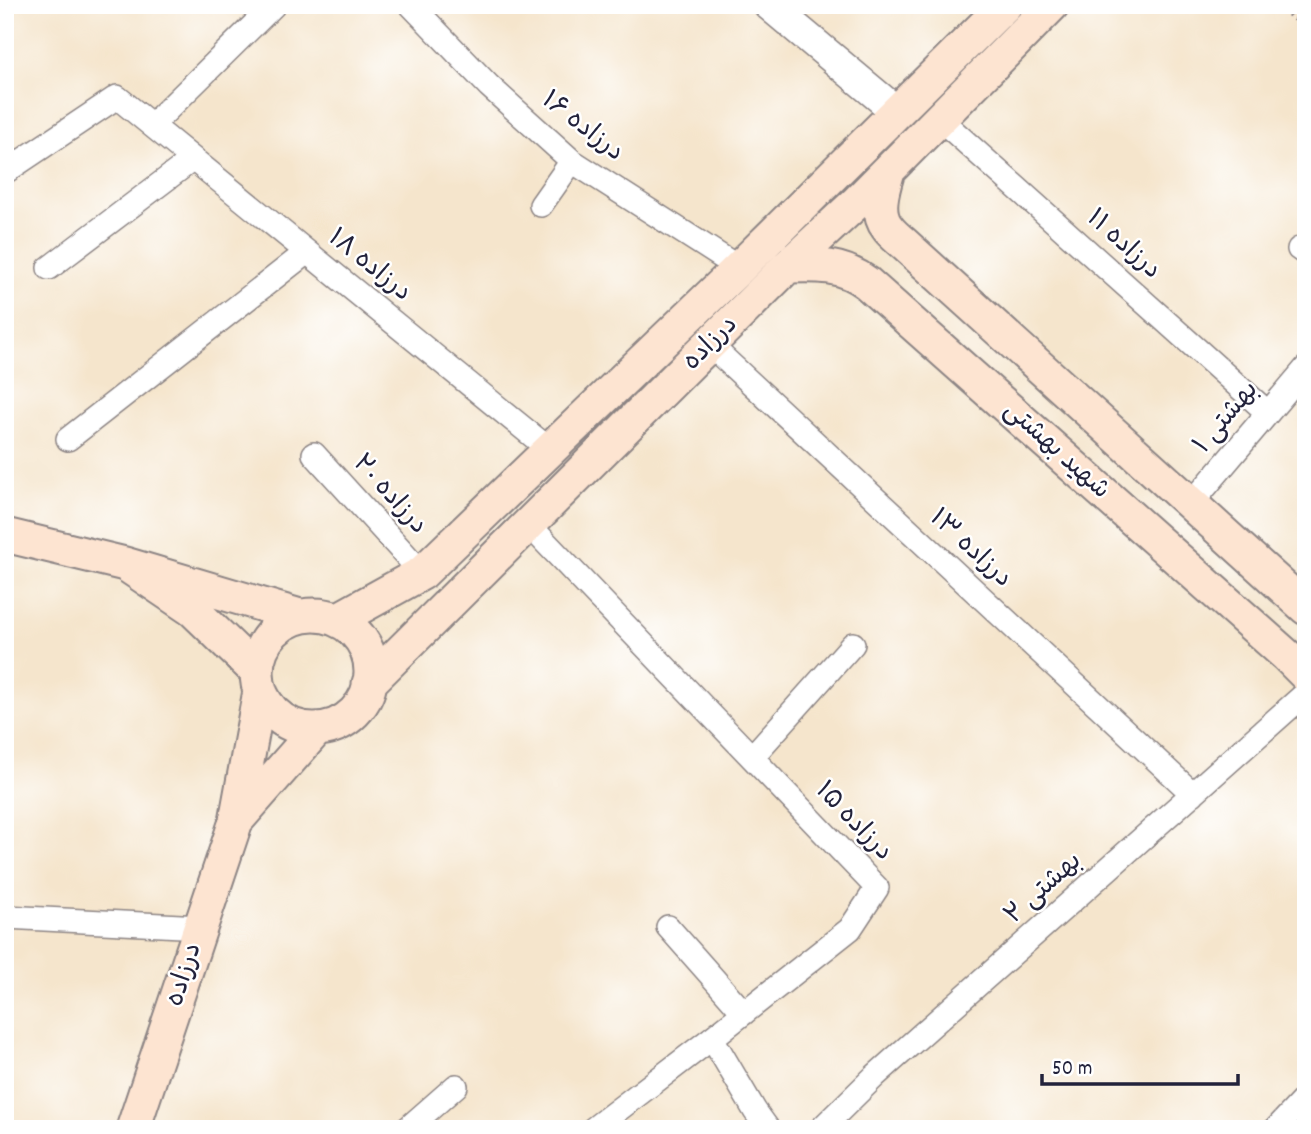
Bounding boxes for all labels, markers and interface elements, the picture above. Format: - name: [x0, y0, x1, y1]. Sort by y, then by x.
- street label: درزاده ۱۶: [533, 83, 631, 171]
- street label: درزاده ۱۱: [1077, 201, 1169, 289]
- street label: درزاده ۱۸: [319, 221, 419, 311]
- street label: درزاده: [675, 308, 747, 380]
- street label: بهشتی ۱: [1185, 373, 1269, 463]
- street label: شهید بهشتی: [995, 393, 1117, 509]
- street label: درزاده ۲۰: [343, 447, 435, 543]
- street label: درزاده ۱۳: [920, 501, 1020, 597]
- street label: درزاده ۱۵: [806, 774, 900, 870]
- street label: بهشتی ۲: [997, 844, 1091, 934]
- street label: درزاده: [157, 938, 213, 1012]
- scale bar: [1042, 1043, 1238, 1087]
- text: 50 m: [1052, 1055, 1092, 1085]

